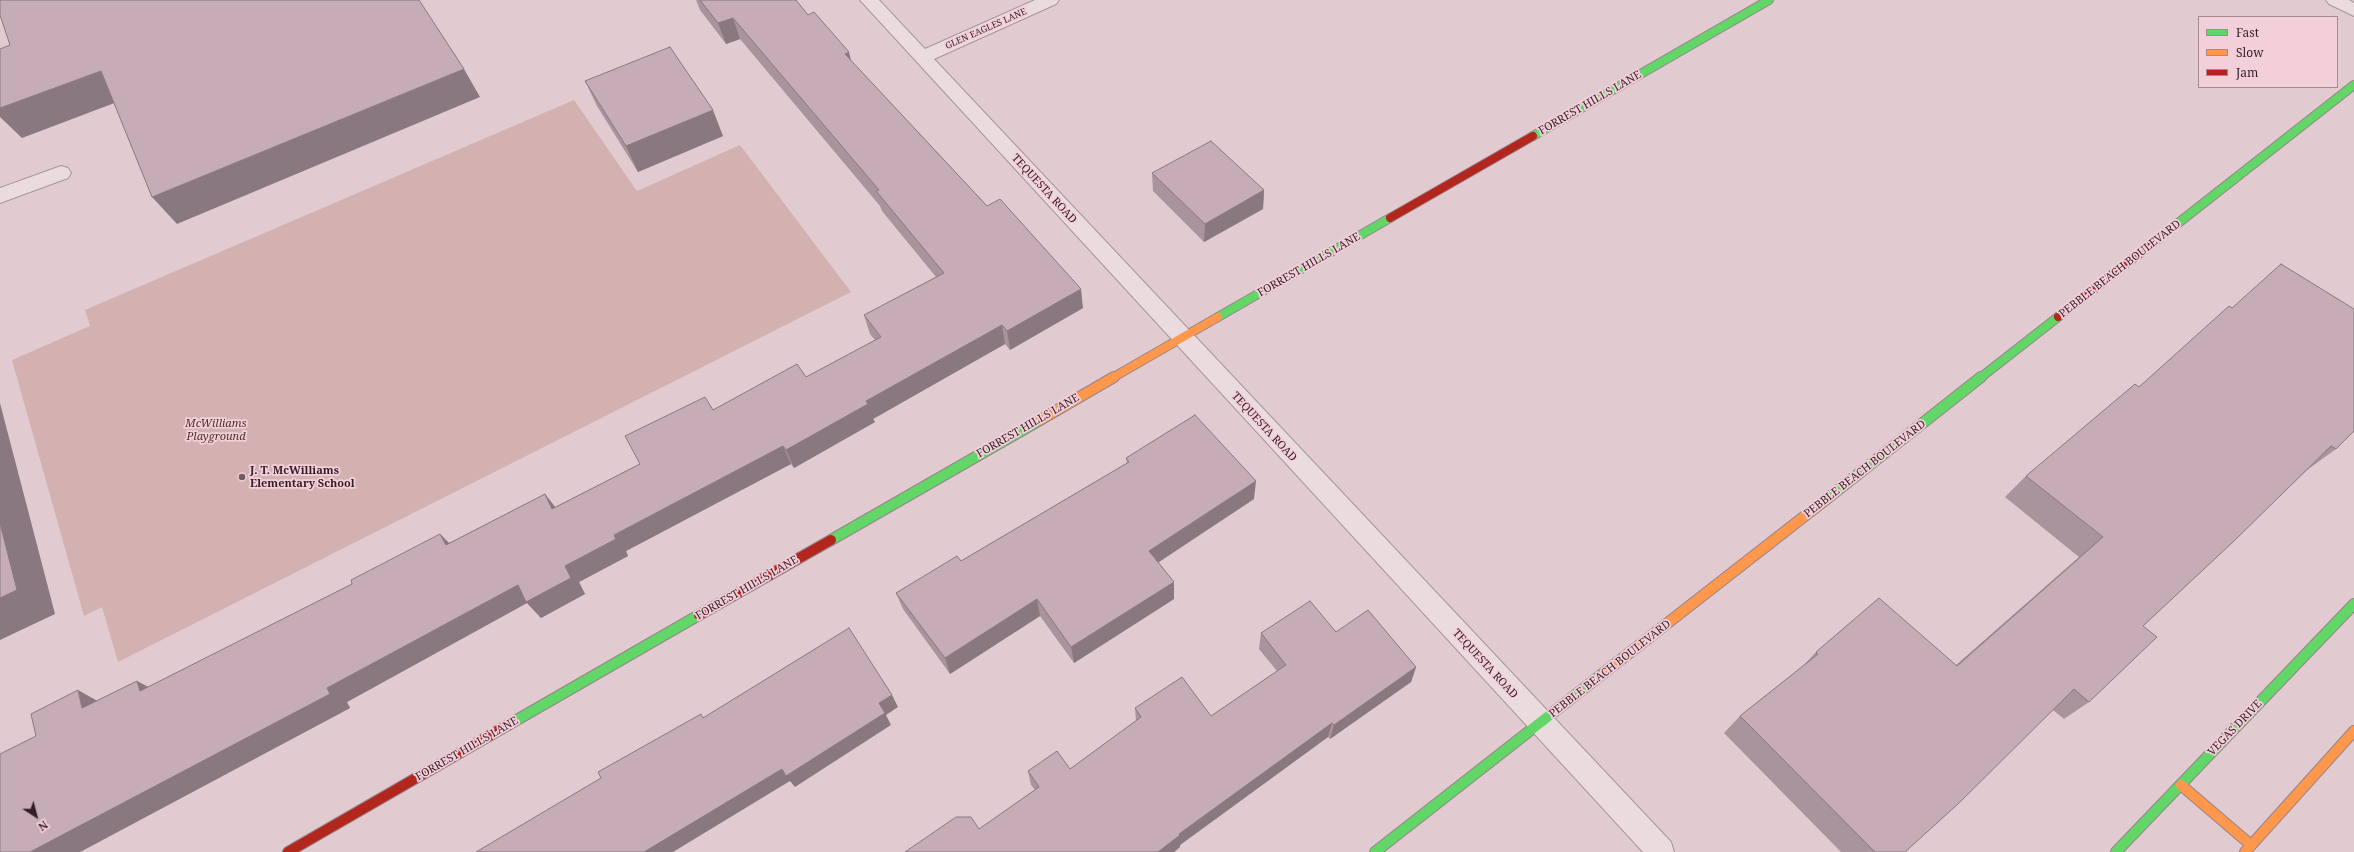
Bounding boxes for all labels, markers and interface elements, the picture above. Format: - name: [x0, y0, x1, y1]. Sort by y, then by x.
- street label: GLEN EAGLES LANE: [944, 6, 1028, 52]
- legend: [2198, 16, 2338, 88]
- text: Fast: [2236, 24, 2259, 41]
- text: Slow: [2236, 44, 2264, 61]
- text: Jam: [2236, 64, 2258, 81]
- street label: FORREST HILLS LANE: [1536, 68, 1644, 138]
- street label: TEQUESTA ROAD: [1009, 152, 1079, 226]
- street label: PEBBLE BEACH BOULEVARD: [2057, 217, 2183, 321]
- street label: FORREST HILLS LANE: [1255, 230, 1363, 300]
- street label: TEQUESTA ROAD: [1229, 390, 1299, 464]
- street label: FORREST HILLS LANE: [974, 391, 1082, 461]
- park label: McWilliams Playground: [185, 417, 247, 443]
- street label: PEBBLE BEACH BOULEVARD: [1802, 417, 1928, 521]
- place label: J. T. McWilliams Elementary School: [250, 464, 355, 490]
- marker: J. T. McWilliams Elementary School: [237, 472, 247, 482]
- street label: FORREST HILLS LANE: [693, 553, 801, 623]
- street label: PEBBLE BEACH BOULEVARD: [1547, 617, 1673, 721]
- street label: TEQUESTA ROAD: [1450, 627, 1520, 701]
- street label: VEGAS DRIVE: [2205, 697, 2265, 759]
- street label: FORREST HILLS LANE: [413, 714, 521, 784]
- north arrow: [16, 796, 56, 836]
- text: N: [35, 817, 51, 835]

